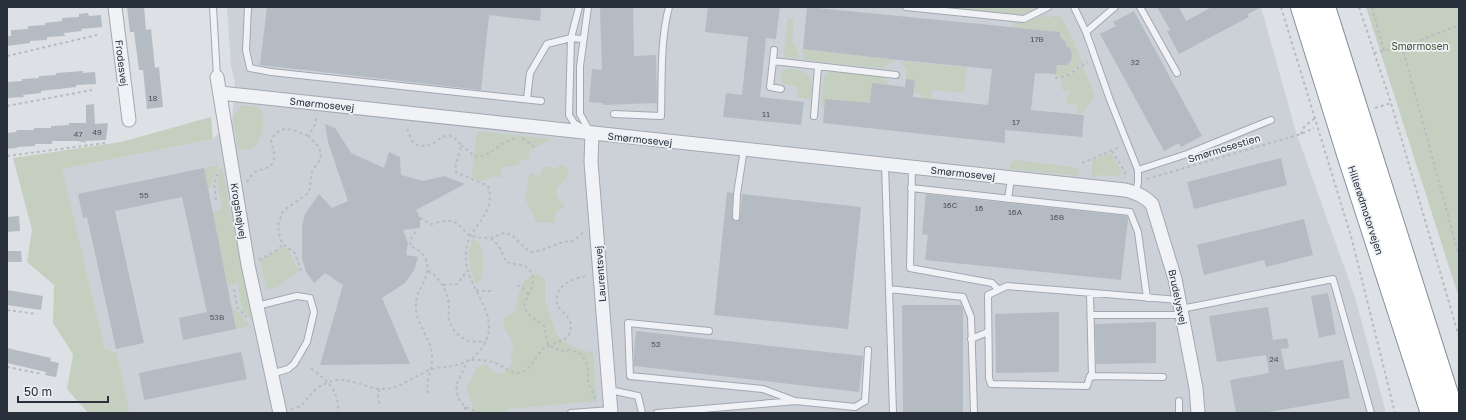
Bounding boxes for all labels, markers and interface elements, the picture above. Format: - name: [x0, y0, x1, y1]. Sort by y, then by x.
- house number: 17B: [1030, 34, 1044, 44]
- street label: Frodesvej: [113, 39, 131, 87]
- park label: Smørmosen: [1391, 40, 1449, 52]
- house number: 32: [1130, 57, 1140, 67]
- house number: 18: [149, 93, 157, 103]
- street label: Smørmosevej: [289, 95, 355, 113]
- house number: 11: [762, 109, 770, 119]
- house number: 17: [1012, 117, 1020, 127]
- house number: 49: [92, 127, 102, 137]
- house number: 47: [73, 129, 83, 139]
- street label: Smørmosevej: [607, 130, 673, 148]
- street label: Smørmosestien: [1186, 131, 1262, 165]
- street label: Smørmosevej: [930, 164, 996, 182]
- street label: Hillerødmotorvejen: [1346, 164, 1386, 256]
- street label: Krogshøjvej: [229, 182, 249, 240]
- house number: 55: [139, 190, 149, 200]
- house number: 16C: [943, 200, 958, 210]
- house number: 16: [975, 203, 984, 213]
- house number: 16A: [1008, 207, 1023, 217]
- house number: 16B: [1050, 212, 1064, 222]
- street label: Laurentsvej: [592, 245, 608, 303]
- street label: Brudelysvej: [1166, 268, 1190, 326]
- house number: 53B: [210, 312, 224, 322]
- house number: 52: [651, 339, 661, 349]
- house number: 24: [1269, 354, 1279, 364]
- scale bar: [18, 378, 108, 404]
- text: 50 m: [24, 384, 52, 399]

